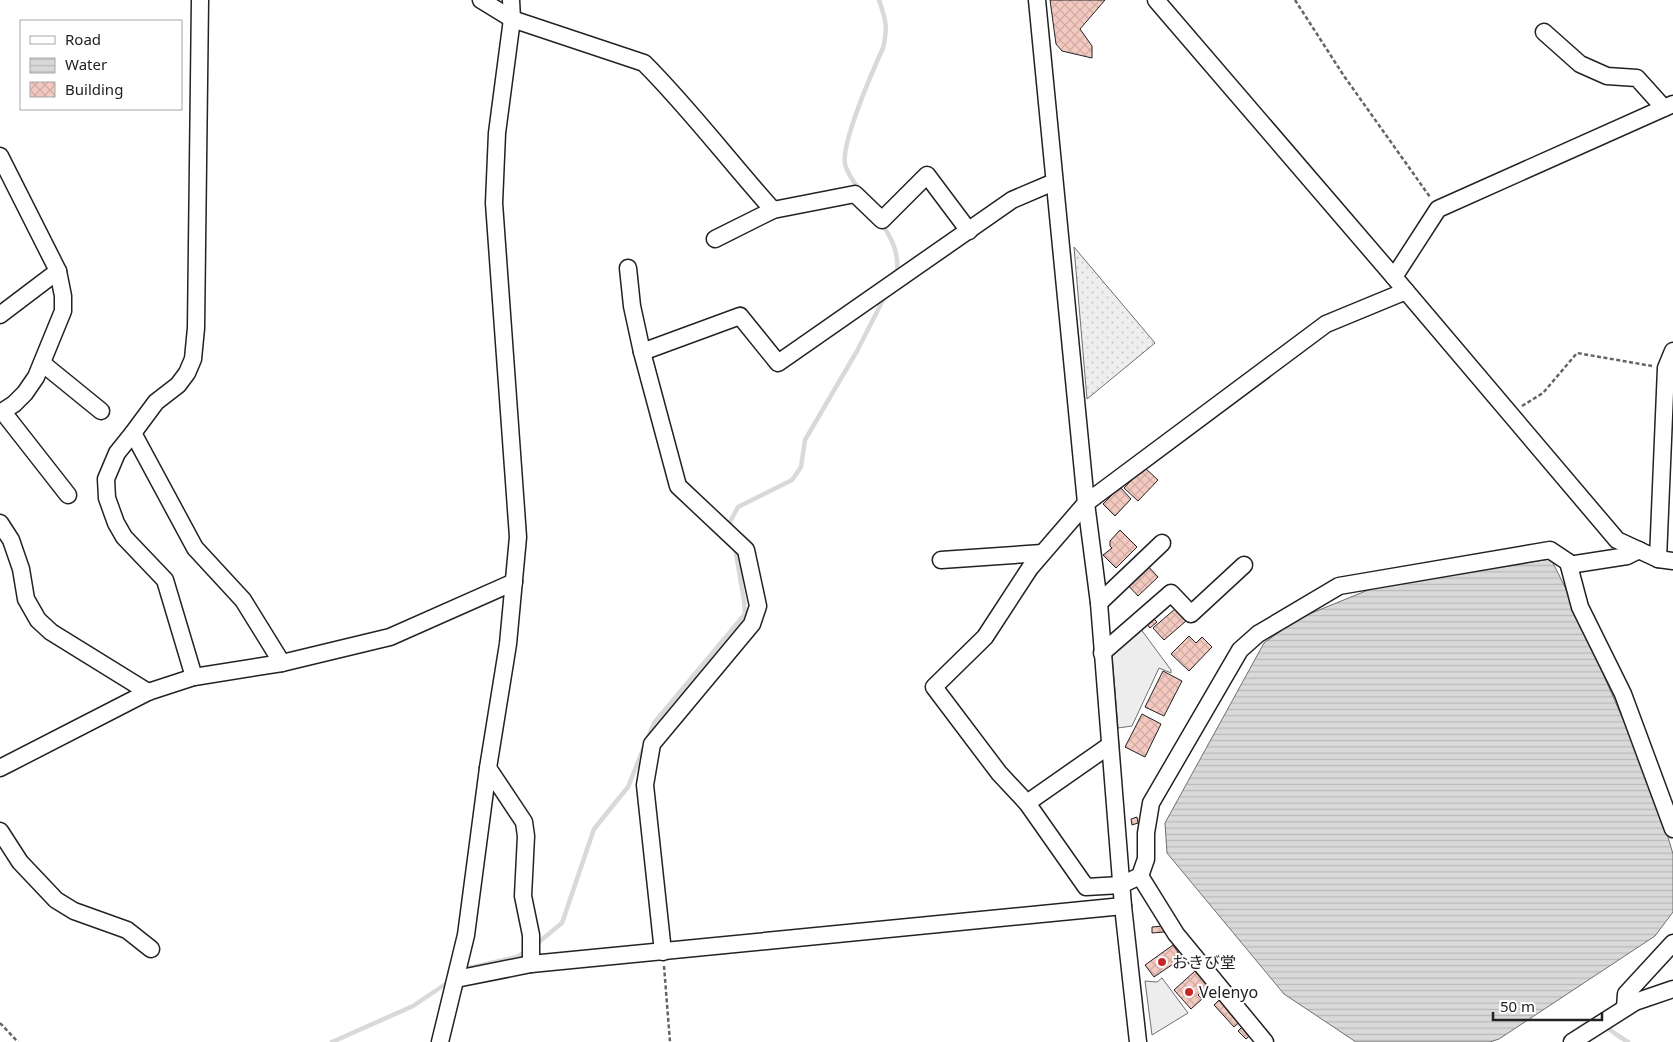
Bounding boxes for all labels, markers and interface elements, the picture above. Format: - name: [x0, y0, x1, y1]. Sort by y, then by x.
- legend: [20, 20, 182, 110]
- text: Road: [65, 29, 101, 49]
- text: Water: [65, 54, 107, 74]
- text: Building: [65, 79, 123, 99]
- place label: おきび堂: [1172, 951, 1236, 973]
- marker: おきび堂: [1156, 956, 1168, 968]
- place label: Velenyo: [1199, 981, 1258, 1003]
- marker: Velenyo: [1183, 986, 1195, 998]
- scale bar: [1493, 990, 1602, 1022]
- text: 50 m: [1500, 996, 1535, 1016]

